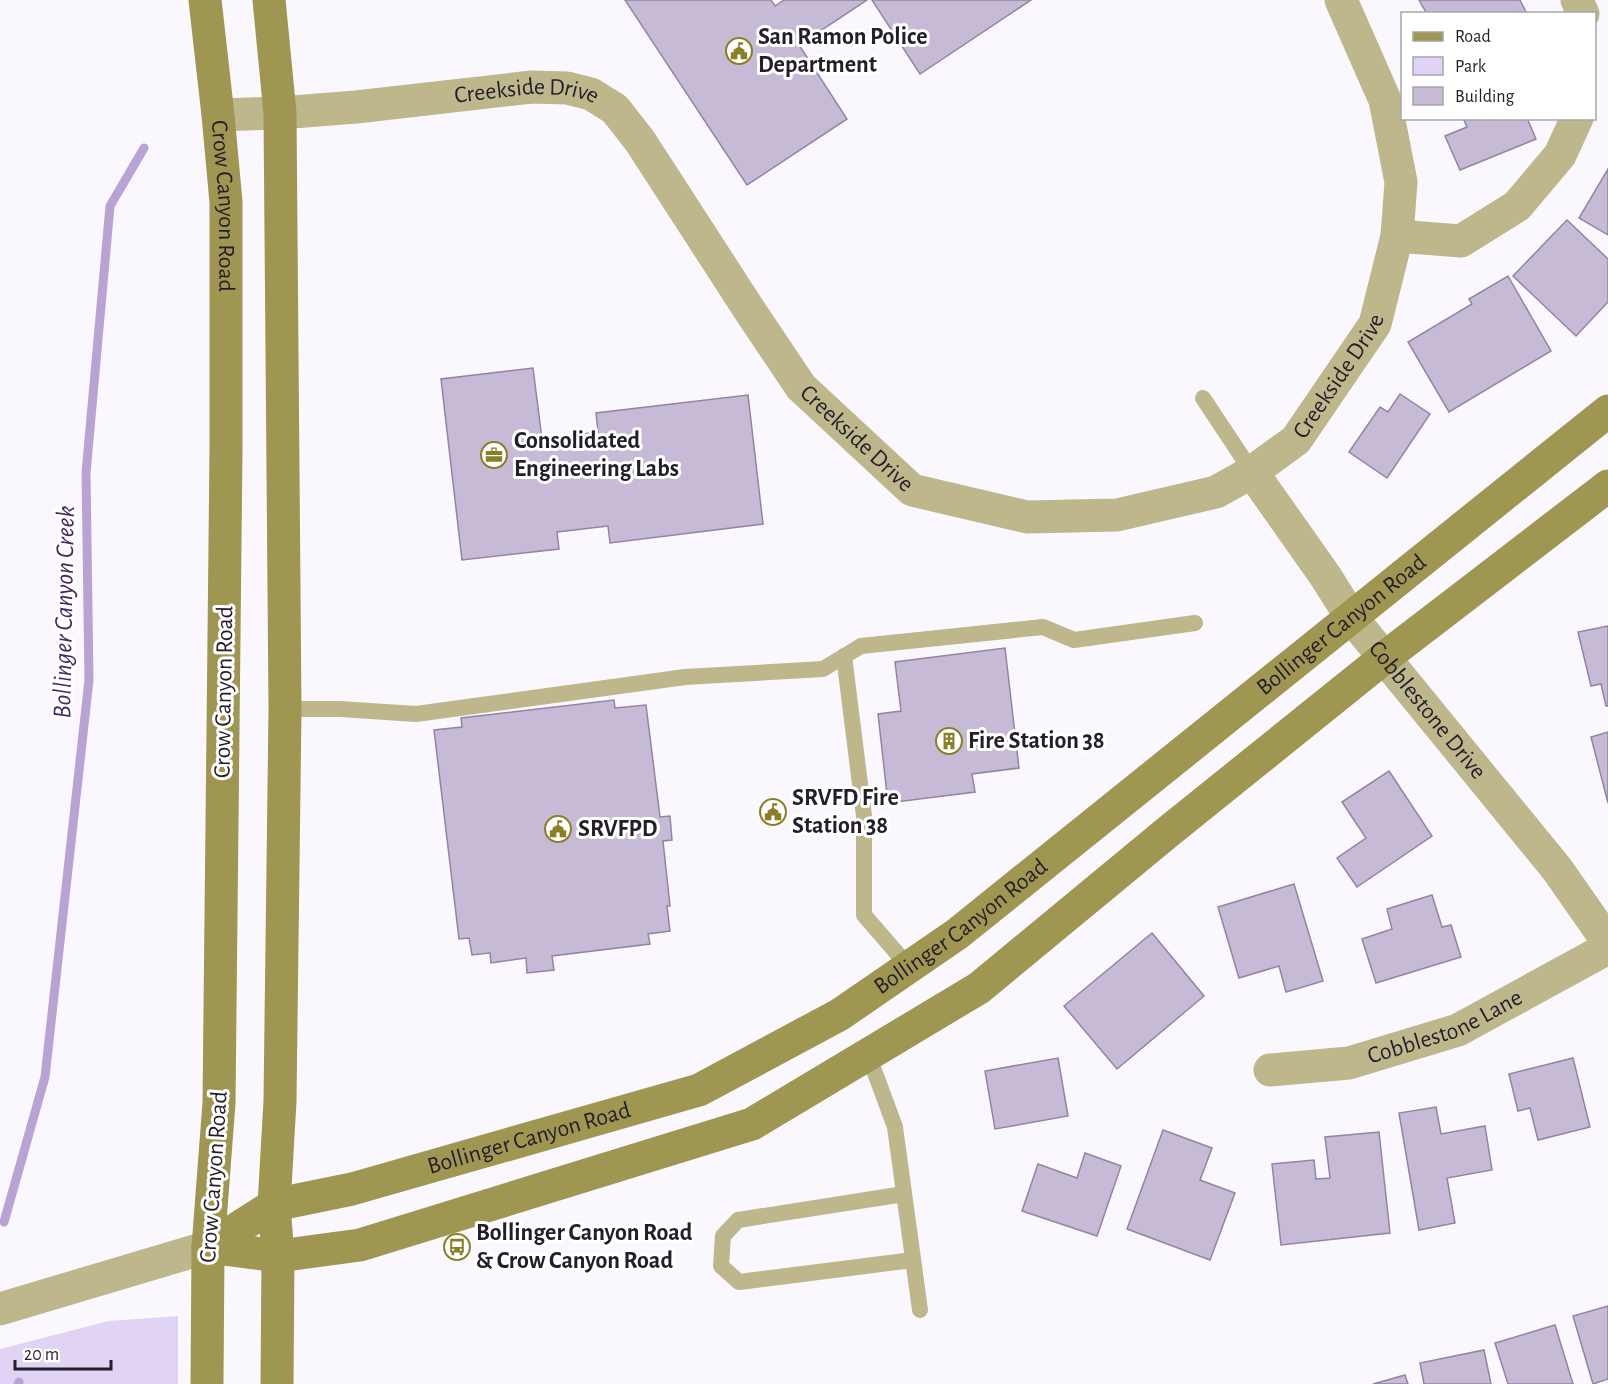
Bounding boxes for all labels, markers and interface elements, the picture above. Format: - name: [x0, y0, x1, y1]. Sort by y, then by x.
- legend: [1401, 12, 1596, 120]
- place label: San Ramon Police Department: [758, 25, 928, 77]
- text: Road: [1455, 28, 1491, 46]
- public building icon: San Ramon Police Department: [724, 36, 754, 66]
- text: Park: [1455, 58, 1487, 76]
- street label: Creekside Drive: [453, 75, 604, 108]
- text: Building: [1455, 88, 1515, 106]
- street label: Crow Canyon Road: [207, 119, 238, 292]
- street label: Creekside Drive: [1289, 312, 1389, 443]
- street label: Creekside Drive: [795, 381, 918, 497]
- place label: Consolidated Engineering Labs: [514, 429, 679, 481]
- office icon: Consolidated Engineering Labs: [479, 440, 509, 470]
- water label: Bollinger Canyon Creek: [49, 505, 79, 719]
- street label: Bollinger Canyon Road: [1252, 550, 1431, 700]
- street label: Crow Canyon Road: [210, 606, 238, 778]
- street label: Cobblestone Drive: [1364, 637, 1490, 784]
- building icon: Fire Station 38: [934, 726, 964, 756]
- place label: Fire Station 38: [968, 729, 1105, 753]
- place label: SRVFD Fire Station 38: [792, 786, 899, 838]
- public building icon: SRVFD Fire Station 38: [758, 797, 788, 827]
- public building icon: SRVFPD: [543, 814, 573, 844]
- place label: SRVFPD: [578, 817, 658, 841]
- street label: Bollinger Canyon Road: [870, 854, 1052, 999]
- street label: Cobblestone Lane: [1365, 985, 1526, 1069]
- street label: Crow Canyon Road: [196, 1090, 232, 1264]
- street label: Bollinger Canyon Road: [425, 1098, 633, 1179]
- place label: Bollinger Canyon Road & Crow Canyon Road: [476, 1221, 693, 1273]
- bus stop icon: Bollinger Canyon Road & Crow Canyon Road: [442, 1232, 472, 1262]
- scale bar: [15, 1333, 111, 1371]
- text: 20 m: [24, 1346, 59, 1364]

